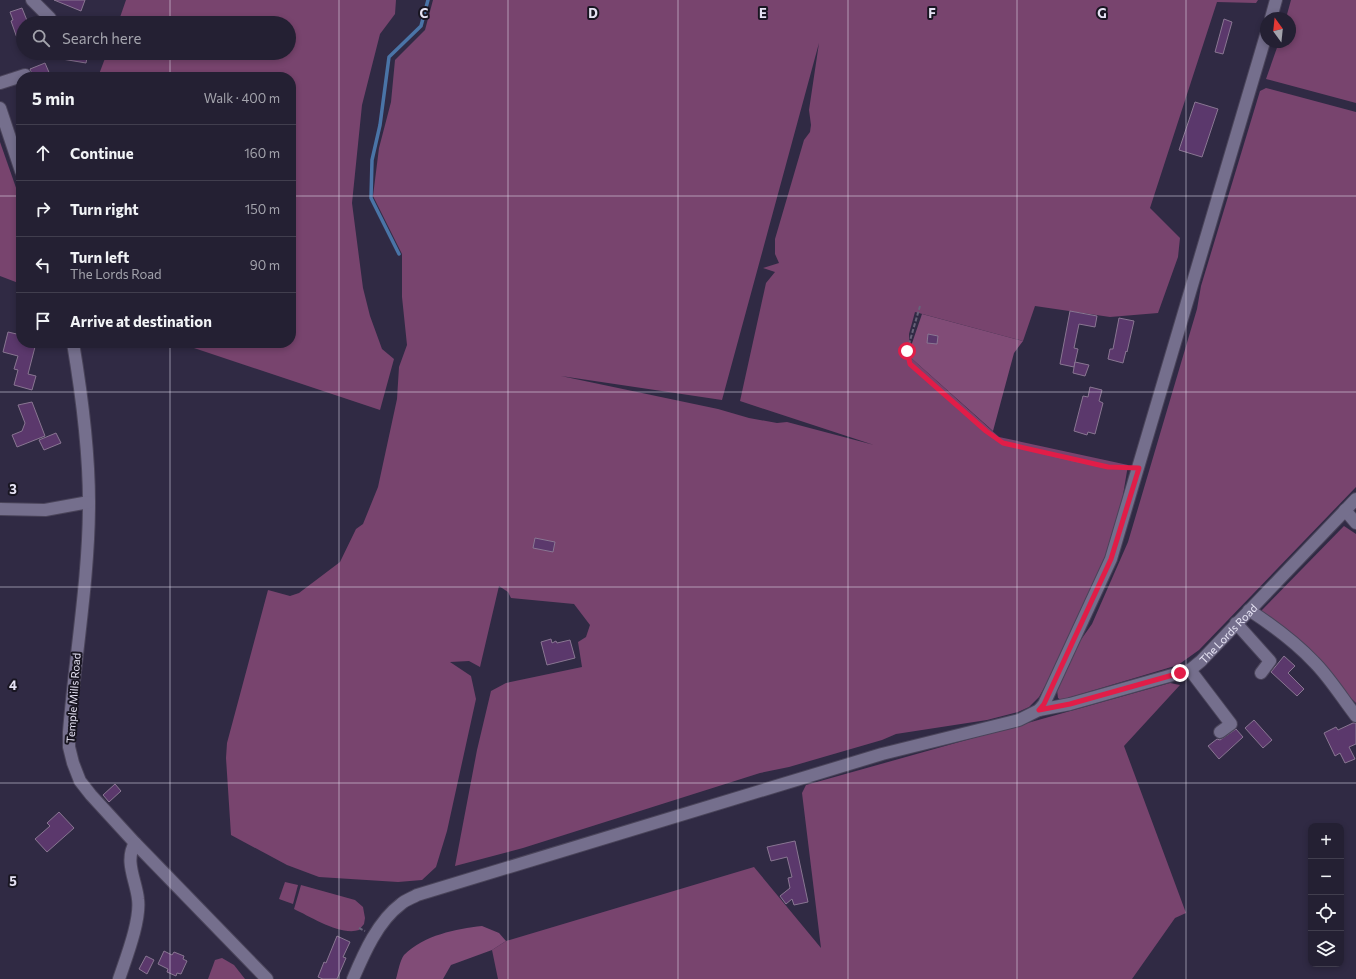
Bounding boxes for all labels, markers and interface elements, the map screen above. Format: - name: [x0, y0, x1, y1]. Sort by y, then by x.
- text: C: [420, 5, 429, 21]
- text: D: [588, 5, 598, 21]
- text: E: [759, 5, 767, 21]
- text: F: [928, 5, 936, 21]
- text: G: [1097, 5, 1107, 21]
- north arrow: [1260, 12, 1296, 48]
- search box: [16, 16, 296, 60]
- icon: search: [30, 27, 52, 49]
- text: Search here: [62, 29, 141, 47]
- text: 5 min: [32, 88, 75, 109]
- text: Walk · 400 m: [204, 90, 280, 106]
- icon: ahead: [32, 142, 54, 164]
- text: Continue: [70, 144, 134, 162]
- text: 160 m: [244, 145, 280, 161]
- icon: right: [32, 198, 54, 220]
- text: Turn right: [70, 200, 139, 218]
- text: 150 m: [245, 201, 280, 217]
- text: Turn left: [70, 248, 129, 266]
- icon: left: [32, 254, 54, 276]
- text: 90 m: [250, 257, 280, 273]
- text: The Lords Road: [70, 266, 162, 282]
- icon: arrive: [32, 310, 54, 332]
- text: Arrive at destination: [70, 312, 212, 330]
- route start: [898, 342, 916, 360]
- text: 3: [9, 481, 17, 497]
- street label: The Lords Road: [1196, 601, 1259, 666]
- street label: Temple Mills Road: [63, 652, 83, 744]
- route end: [1171, 664, 1189, 682]
- text: 4: [9, 677, 17, 693]
- map controls: [1308, 823, 1344, 967]
- button: +: [1308, 823, 1344, 859]
- button: −: [1308, 859, 1344, 895]
- text: 5: [9, 873, 17, 889]
- button: locate: [1308, 895, 1344, 931]
- button: layers: [1308, 931, 1344, 967]

